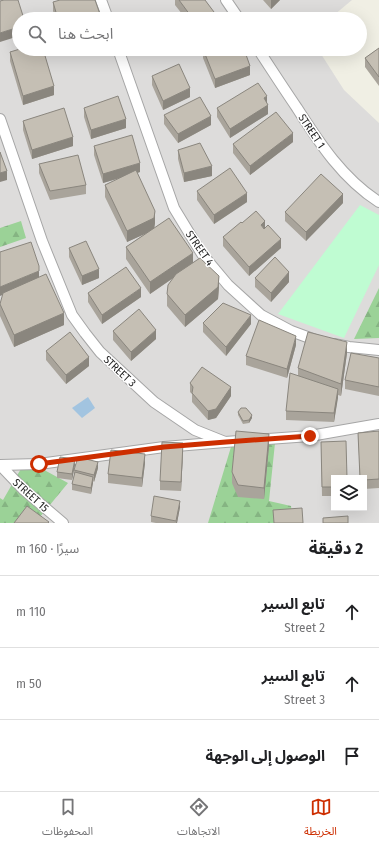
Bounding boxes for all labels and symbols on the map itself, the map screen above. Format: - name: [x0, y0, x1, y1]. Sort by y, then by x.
- street label: STREET 1: [295, 112, 328, 151]
- street label: STREET 4: [183, 228, 217, 269]
- street label: STREET 3: [101, 353, 138, 390]
- route end: [301, 427, 319, 445]
- route start: [30, 455, 48, 473]
- street label: STREET 15: [10, 476, 51, 515]

